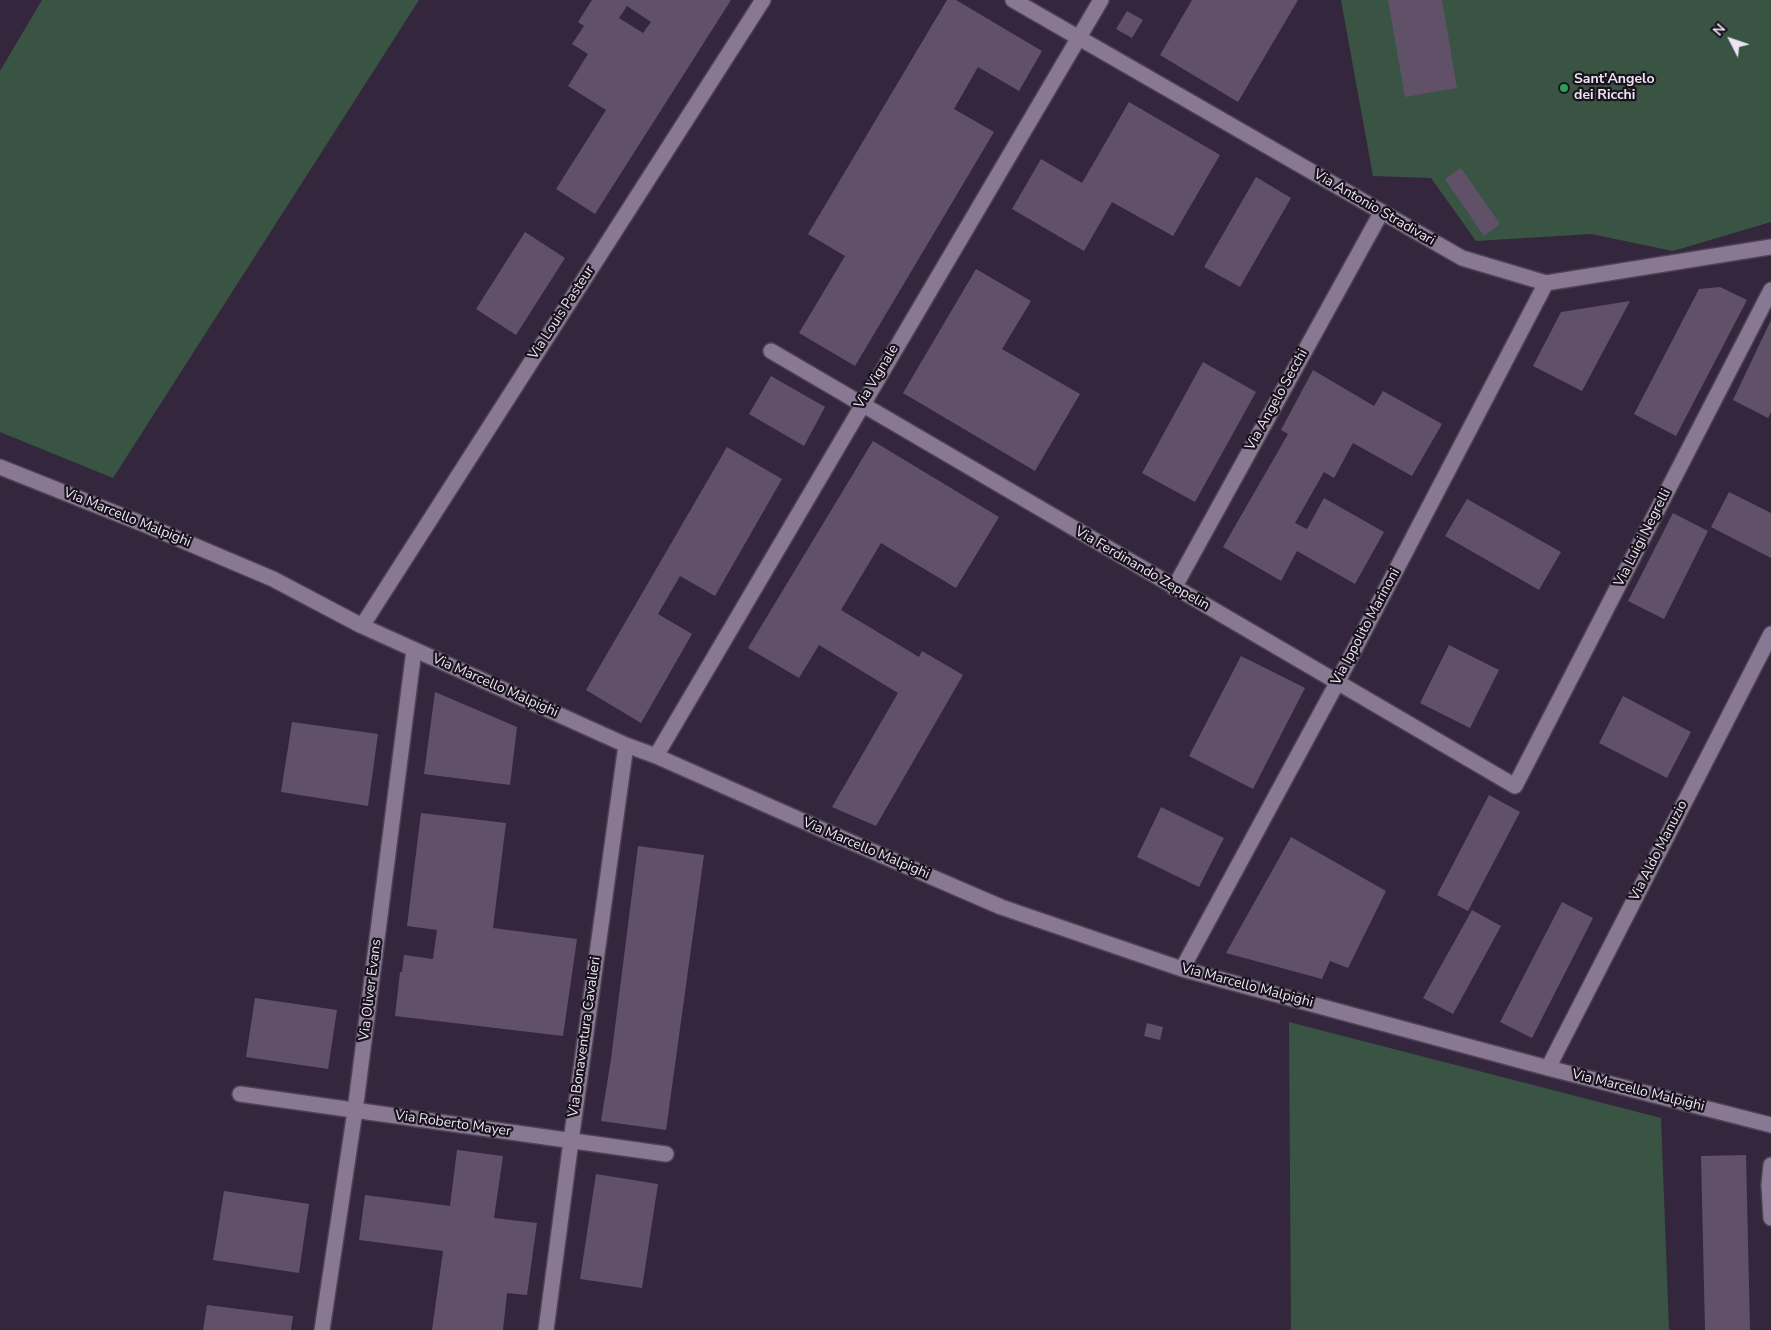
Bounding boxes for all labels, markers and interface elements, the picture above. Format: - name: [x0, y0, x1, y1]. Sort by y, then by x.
- north arrow: [1706, 15, 1756, 65]
- text: N: [1709, 20, 1730, 40]
- place label: Sant'Angelo dei Ricchi: [1574, 72, 1655, 104]
- marker: Sant'Angelo dei Ricchi: [1558, 82, 1570, 94]
- street label: Via Antonio Stradivari: [1310, 166, 1438, 250]
- street label: Via Louis Pasteur: [525, 263, 599, 363]
- street label: Via Vignale: [851, 342, 903, 412]
- street label: Via Angelo Secchi: [1242, 346, 1312, 454]
- street label: Via Marcello Malpighi: [61, 485, 193, 551]
- street label: Via Luigi Negrelli: [1611, 486, 1675, 590]
- street label: Via Ferdinando Zeppelin: [1072, 524, 1212, 614]
- street label: Via Ippolito Marinoni: [1328, 566, 1404, 688]
- street label: Via Marcello Malpighi: [429, 651, 561, 721]
- street label: Via Aldo Manuzio: [1626, 798, 1692, 904]
- street label: Via Marcello Malpighi: [800, 815, 932, 883]
- street label: Via Oliver Evans: [356, 938, 386, 1042]
- street label: Via Bonaventura Cavalieri: [565, 956, 605, 1118]
- street label: Via Marcello Malpighi: [1179, 960, 1315, 1012]
- street label: Via Marcello Malpighi: [1570, 1066, 1706, 1116]
- street label: Via Roberto Mayer: [394, 1108, 512, 1140]

